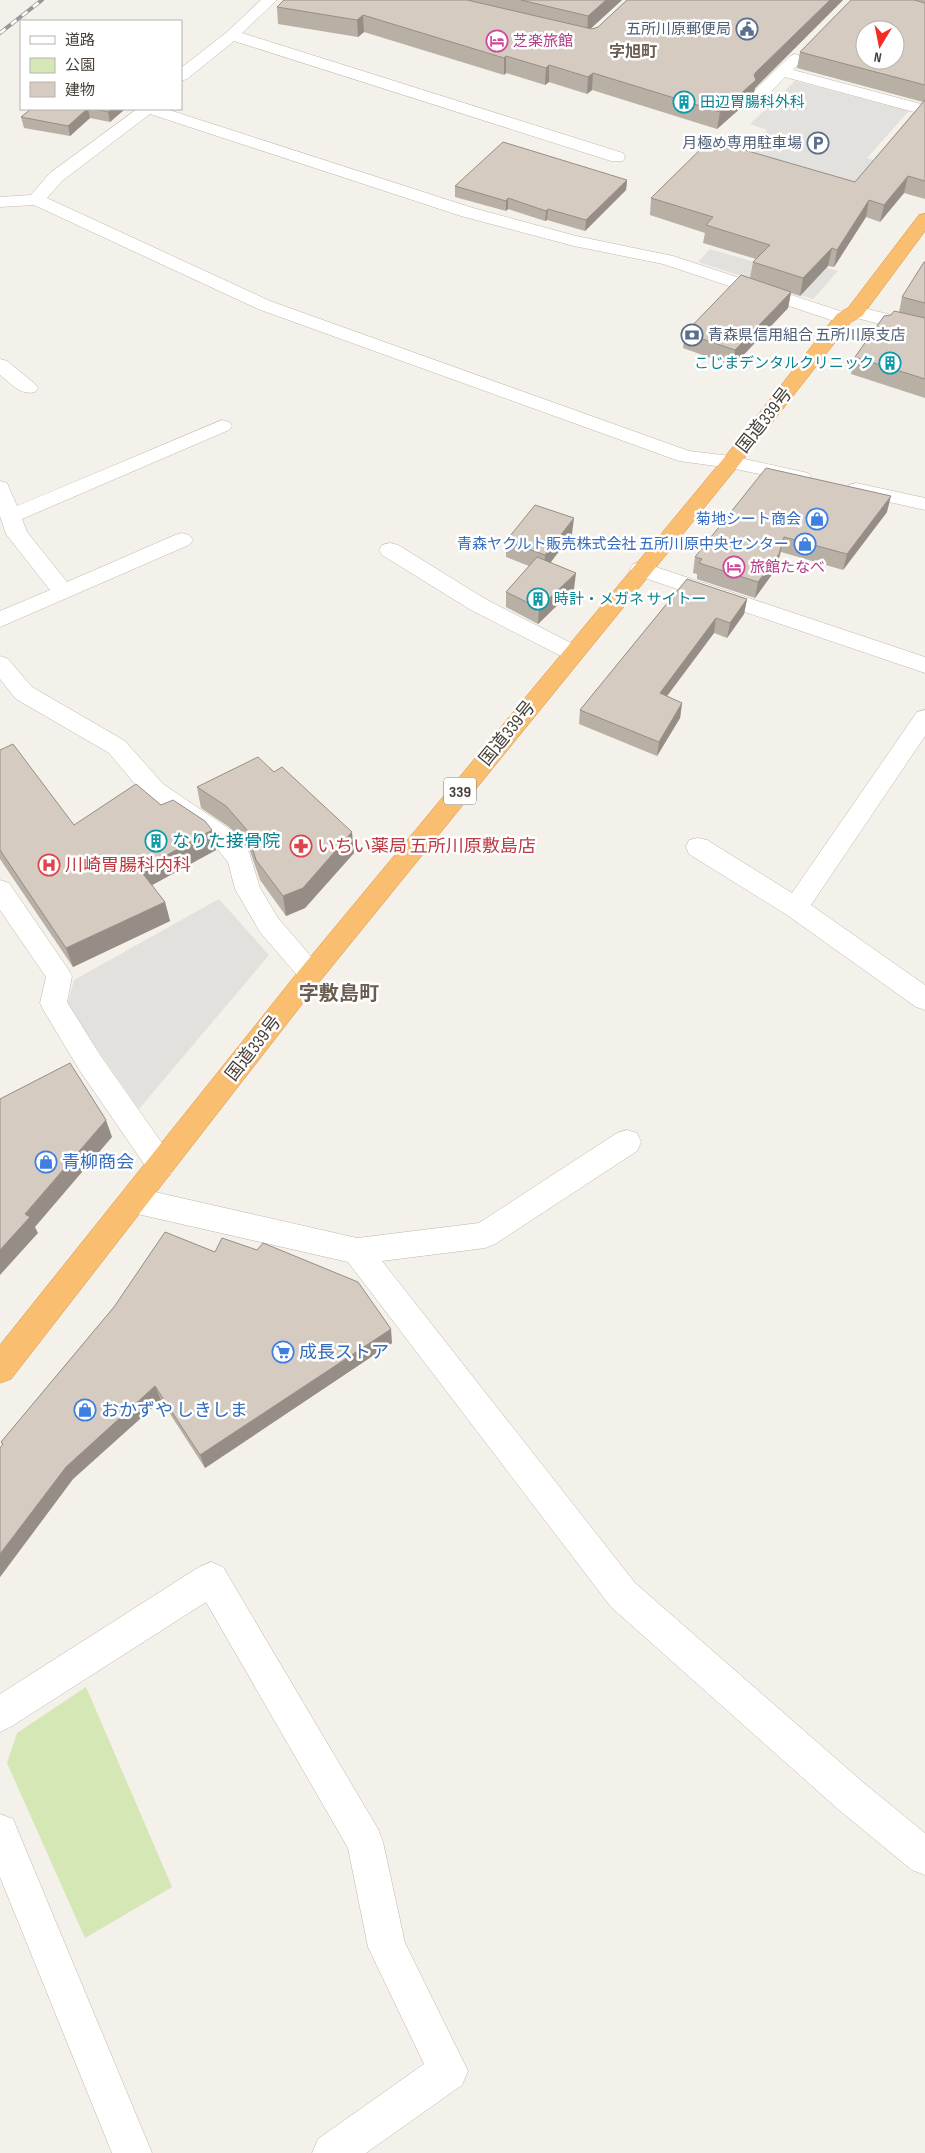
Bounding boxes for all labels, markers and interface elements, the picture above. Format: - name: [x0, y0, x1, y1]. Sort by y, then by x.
- public building icon: 五所川原郵便局: [735, 17, 759, 41]
- legend: [20, 20, 182, 110]
- place label: 五所川原郵便局: [626, 20, 731, 39]
- north arrow: [855, 20, 905, 70]
- hotel icon: 芝楽旅館: [485, 29, 509, 53]
- text: 道路: [65, 31, 95, 50]
- place label: 芝楽旅館: [513, 32, 573, 51]
- district label: 字旭町: [609, 43, 657, 62]
- text: N: [873, 48, 883, 66]
- text: 公園: [65, 56, 95, 75]
- text: 建物: [65, 81, 95, 100]
- building icon: 田辺胃腸科外科: [672, 90, 696, 114]
- place label: 田辺胃腸科外科: [700, 93, 805, 112]
- parking icon: 月極め専用駐車場: [806, 131, 830, 155]
- place label: 月極め専用駐車場: [682, 134, 802, 153]
- bank icon: 青森県信用組合 五所川原支店: [680, 323, 704, 347]
- place label: 青森県信用組合 五所川原支店: [708, 326, 905, 345]
- building icon: こじまデンタルクリニック: [878, 351, 902, 375]
- place label: こじまデンタルクリニック: [694, 354, 874, 373]
- street label: 国道339号: [732, 383, 796, 457]
- shop icon: 菊地シート商会: [805, 507, 829, 531]
- place label: 菊地シート商会: [696, 510, 801, 529]
- shop icon: 青森ヤクルト販売株式会社 五所川原中央センター: [793, 532, 817, 556]
- place label: 青森ヤクルト販売株式会社 五所川原中央センター: [457, 535, 789, 554]
- hotel icon: 旅館たなべ: [722, 555, 746, 579]
- place label: 旅館たなべ: [750, 558, 825, 577]
- building icon: 時計・メガネ サイトー: [526, 587, 550, 611]
- place label: 時計・メガネ サイトー: [554, 590, 706, 609]
- street label: 国道339号: [475, 697, 540, 770]
- road number: 339: [444, 778, 476, 804]
- building icon: なりた接骨院: [144, 829, 168, 853]
- place label: なりた接骨院: [172, 831, 280, 852]
- pharmacy icon: いちい薬局 五所川原敷島店: [289, 834, 313, 858]
- place label: いちい薬局 五所川原敷島店: [317, 836, 536, 857]
- hospital icon: 川崎胃腸科内科: [37, 853, 61, 877]
- place label: 川崎胃腸科内科: [65, 855, 191, 876]
- district label: 字敷島町: [299, 982, 379, 1006]
- street label: 国道339号: [221, 1011, 285, 1085]
- shop icon: 青柳商会: [34, 1150, 58, 1174]
- place label: 青柳商会: [62, 1152, 134, 1173]
- supermarket icon: 成長ストア: [271, 1340, 295, 1364]
- place label: 成長ストア: [299, 1342, 389, 1363]
- shop icon: おかずや しきしま: [73, 1398, 97, 1422]
- place label: おかずや しきしま: [101, 1400, 248, 1421]

